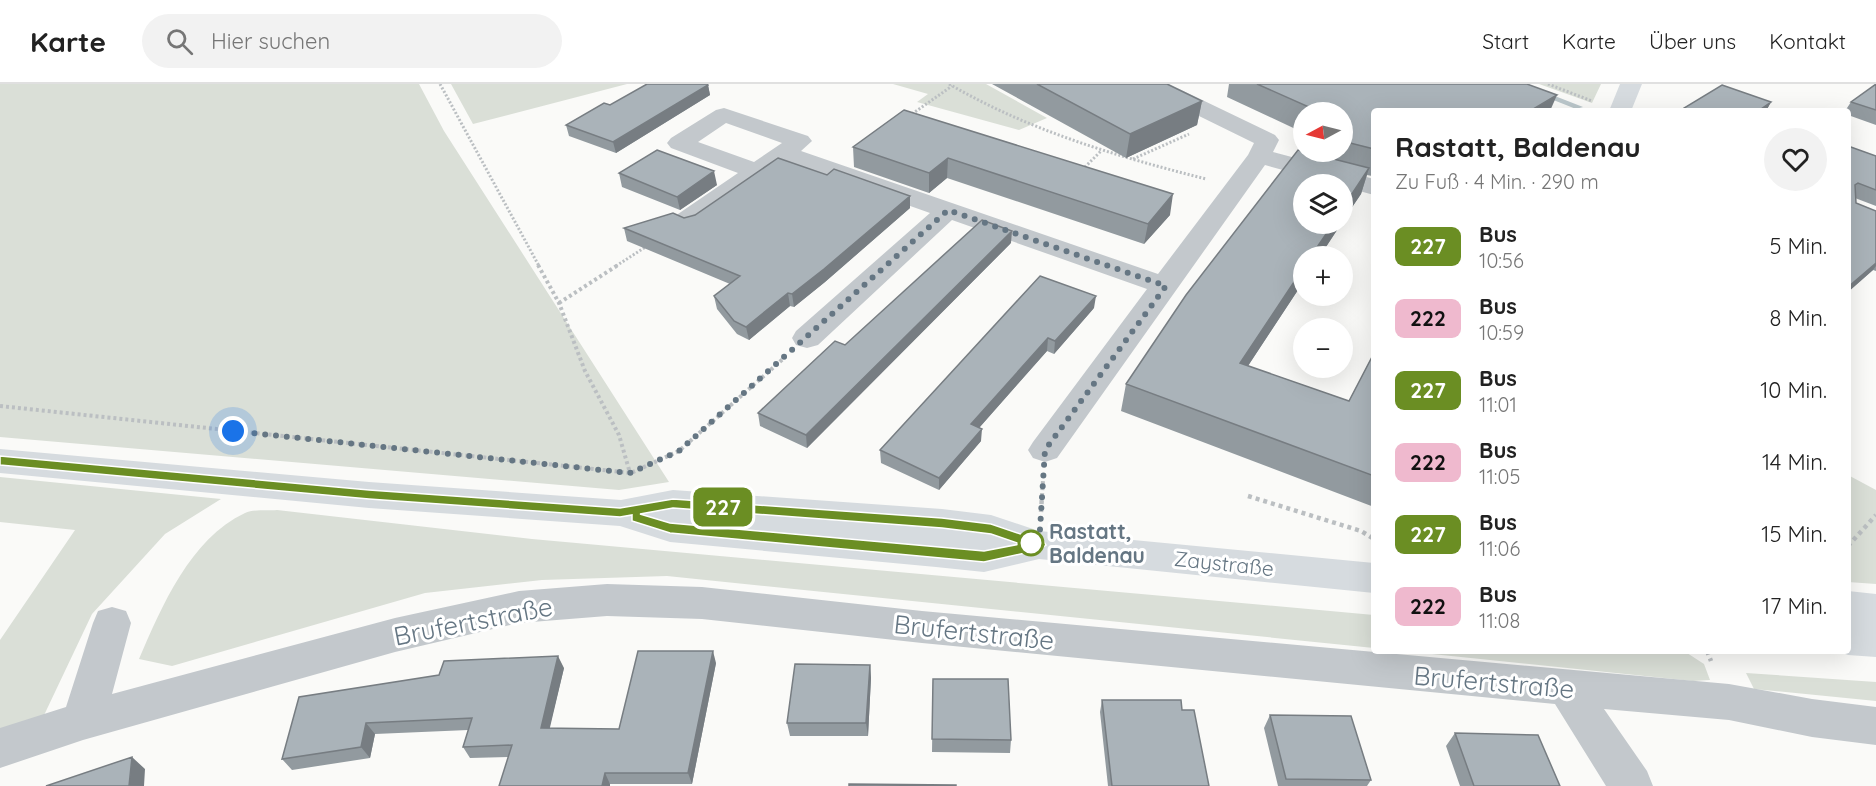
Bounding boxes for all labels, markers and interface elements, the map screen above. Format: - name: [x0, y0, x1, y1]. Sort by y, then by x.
- search box: [142, 14, 562, 68]
- text: Karte: [30, 24, 106, 59]
- icon: search: [163, 25, 196, 58]
- text: Hier suchen: [211, 27, 330, 55]
- text: Start: [1482, 28, 1529, 54]
- text: Karte: [1562, 28, 1616, 54]
- text: Über uns: [1649, 28, 1736, 54]
- text: Kontakt: [1769, 28, 1846, 54]
- north arrow: [1293, 102, 1353, 162]
- map controls: [1293, 102, 1353, 378]
- button: heart: [1764, 128, 1827, 191]
- text: Rastatt, Baldenau: [1395, 129, 1641, 164]
- text: Zu Fuß · 4 Min. · 290 m: [1395, 169, 1599, 194]
- button: layers: [1293, 174, 1353, 234]
- text: Bus: [1479, 220, 1517, 248]
- text: 5 Min.: [1769, 232, 1827, 260]
- text: 227: [1410, 233, 1446, 259]
- button: +: [1293, 246, 1353, 306]
- text: 10:56: [1479, 248, 1524, 273]
- text: Bus: [1479, 292, 1517, 320]
- text: 8 Min.: [1770, 304, 1827, 332]
- text: 222: [1410, 305, 1446, 331]
- button: −: [1293, 318, 1353, 378]
- text: 10:59: [1479, 320, 1524, 345]
- text: Bus: [1479, 364, 1517, 392]
- text: 10 Min.: [1760, 376, 1827, 404]
- text: 227: [1410, 377, 1446, 403]
- text: 11:01: [1479, 392, 1517, 417]
- your location: [218, 416, 248, 446]
- text: Bus: [1479, 436, 1517, 464]
- text: 14 Min.: [1762, 448, 1827, 476]
- text: 222: [1410, 449, 1446, 475]
- text: 11:05: [1479, 464, 1520, 489]
- line badge: 227: [688, 488, 758, 526]
- text: 227: [705, 494, 741, 520]
- text: Bus: [1479, 508, 1517, 536]
- place label: Rastatt, Baldenau: [1049, 518, 1145, 568]
- text: 15 Min.: [1761, 520, 1827, 548]
- text: 227: [1410, 521, 1446, 547]
- marker: Rastatt, Baldenau: [1018, 530, 1044, 556]
- text: 11:06: [1479, 536, 1520, 561]
- street label: Zaystraße: [1173, 545, 1275, 581]
- text: Bus: [1479, 580, 1517, 608]
- street label: Brufertstraße: [391, 589, 555, 653]
- text: 17 Min.: [1762, 592, 1827, 620]
- text: 222: [1410, 593, 1446, 619]
- street label: Brufertstraße: [892, 607, 1056, 657]
- text: 11:08: [1479, 608, 1520, 633]
- street label: Brufertstraße: [1412, 659, 1576, 705]

